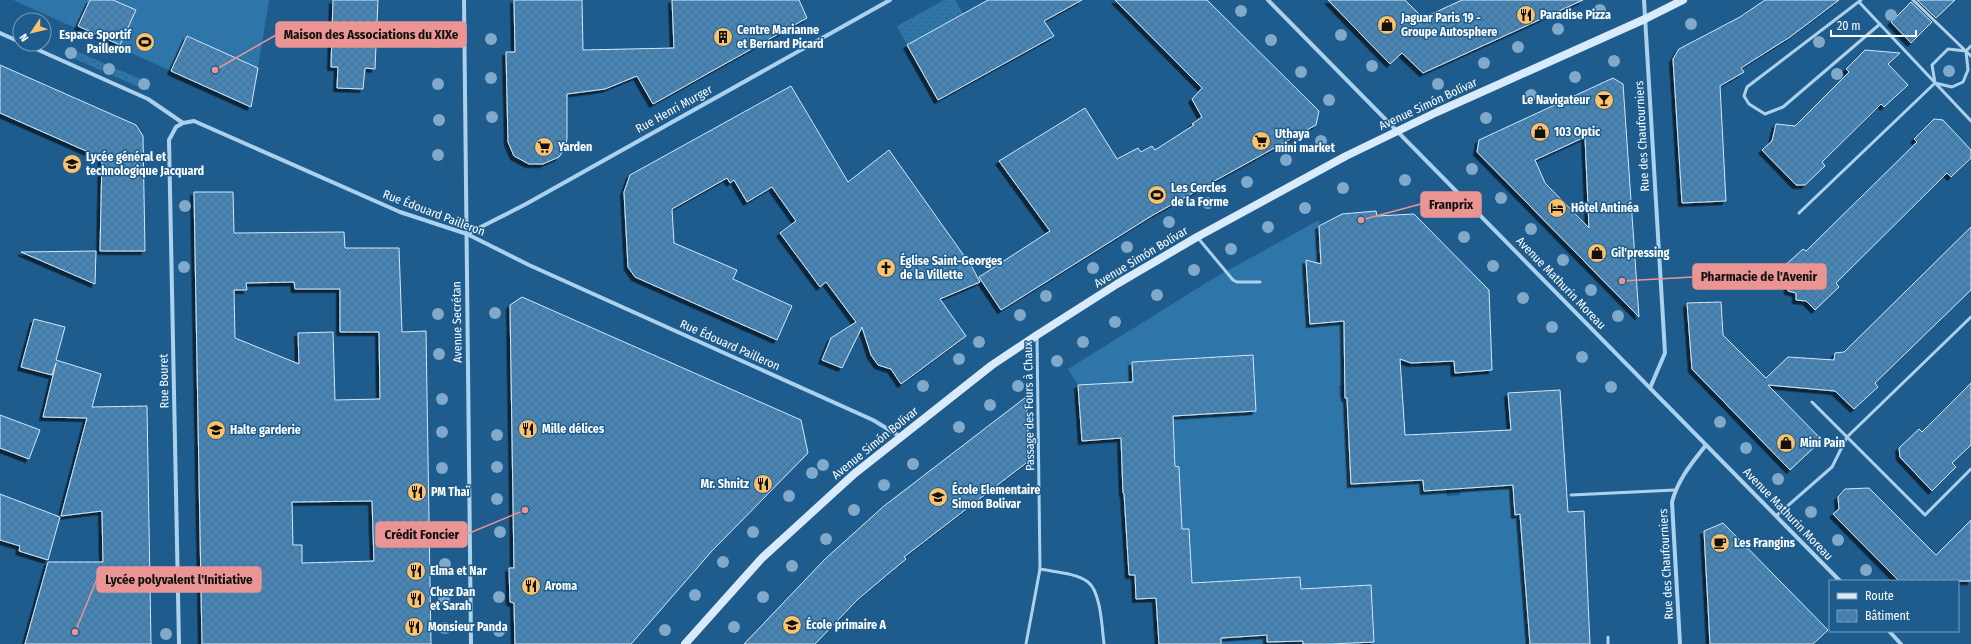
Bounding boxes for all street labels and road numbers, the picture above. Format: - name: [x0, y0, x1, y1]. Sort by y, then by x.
- street label: Avenue Simón Bolívar: [1377, 75, 1480, 133]
- street label: Rue des Chaufourniers: [1632, 80, 1652, 192]
- street label: Rue Henri Murger: [633, 82, 715, 136]
- street label: Rue Édouard Pailleron: [381, 186, 487, 239]
- street label: Avenue Simón Bolívar: [1092, 223, 1191, 291]
- street label: Avenue Mathurin Moreau: [1513, 234, 1609, 332]
- street label: Avenue Secrétan: [449, 281, 465, 363]
- street label: Rue Édouard Pailleron: [678, 316, 783, 373]
- street label: Passage des Fours à Chaux: [1021, 340, 1037, 471]
- street label: Rue Bouret: [157, 354, 171, 408]
- street label: Avenue Simón Bolívar: [829, 403, 922, 482]
- street label: Avenue Mathurin Moreau: [1740, 465, 1836, 563]
- street label: Rue des Chaufourniers: [1656, 508, 1676, 620]

